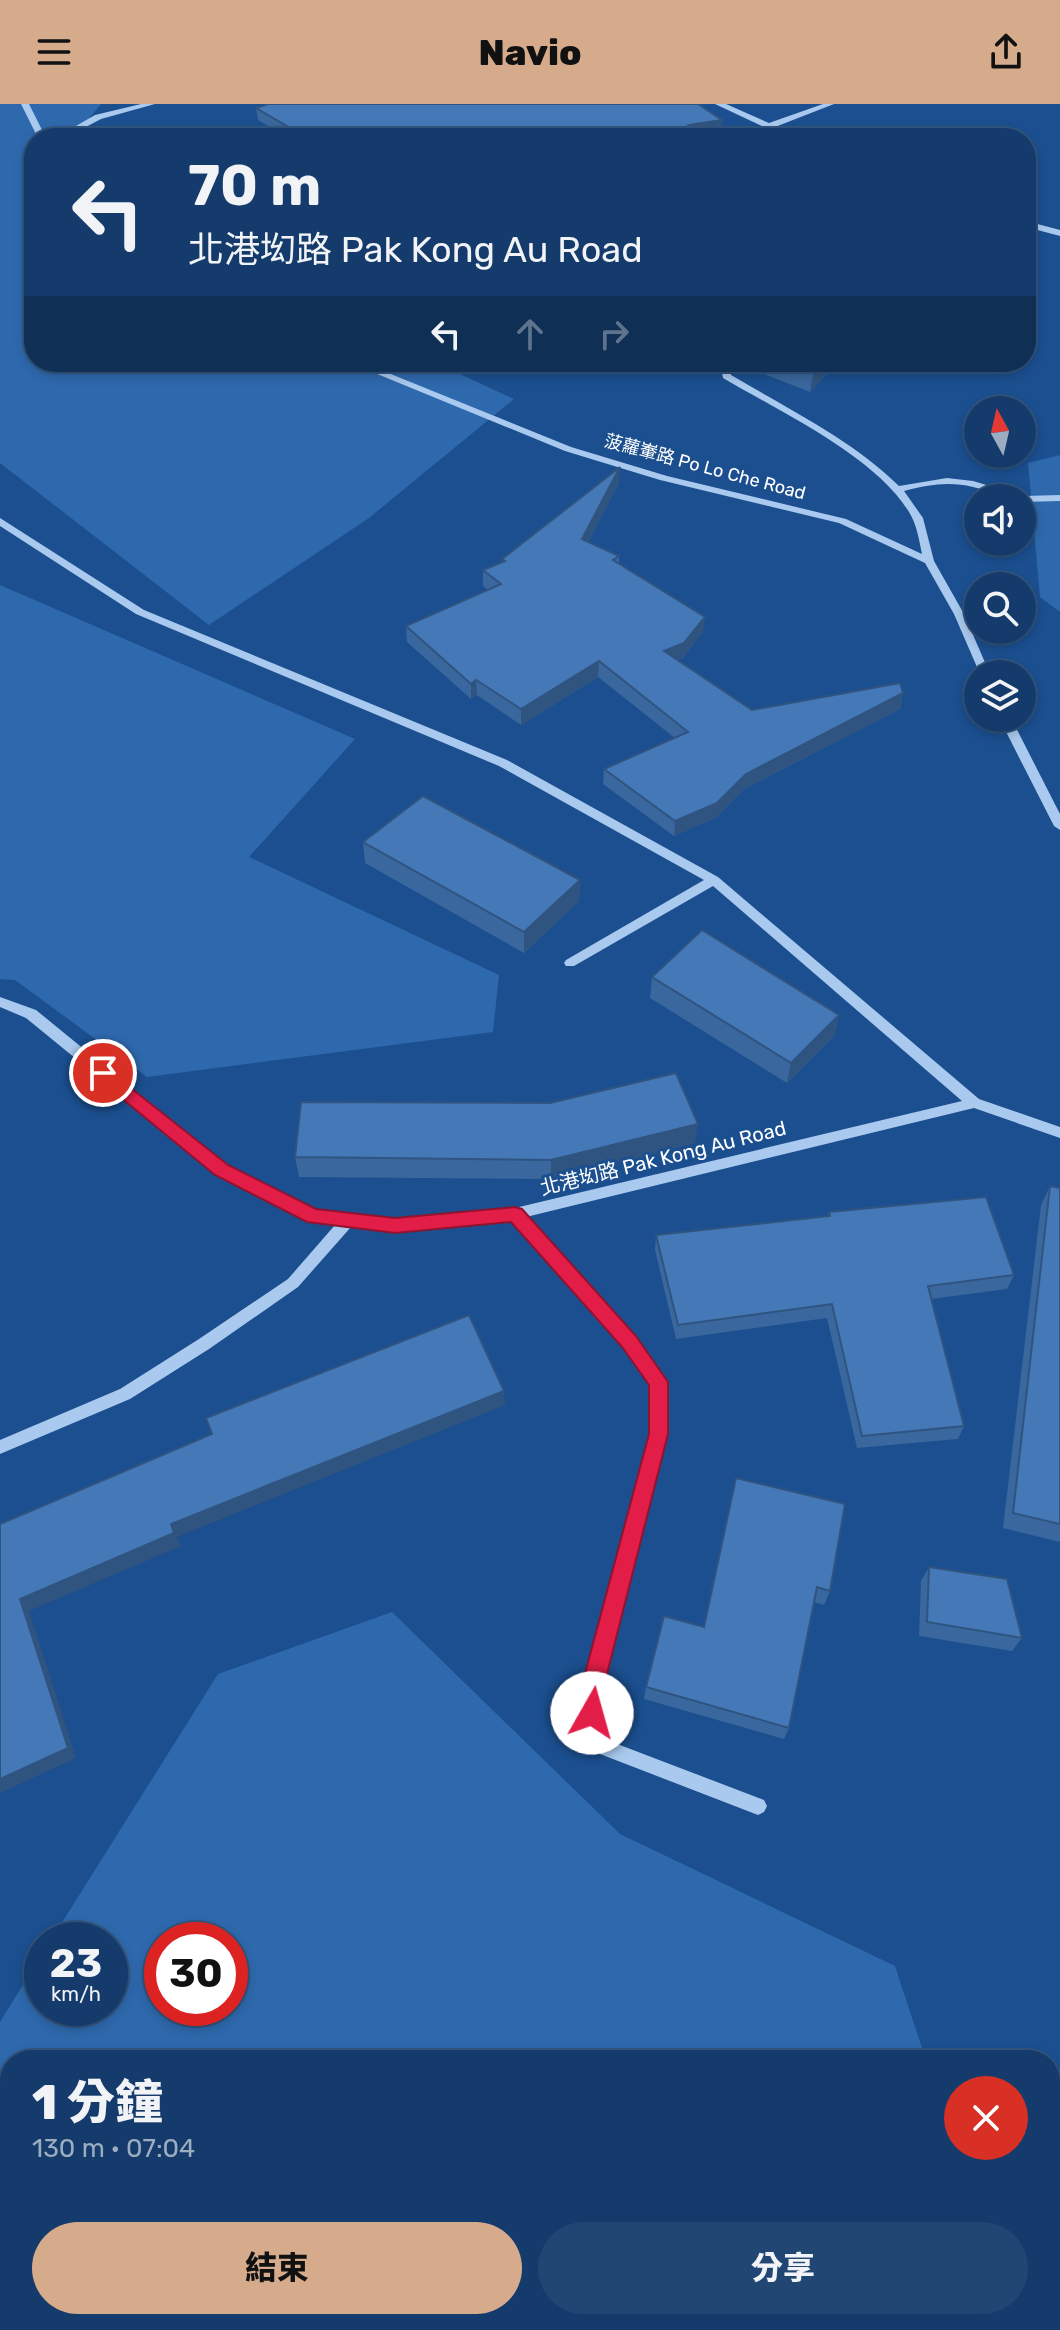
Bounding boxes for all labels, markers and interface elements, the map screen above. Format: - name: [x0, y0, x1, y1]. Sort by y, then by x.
- icon: menu: [32, 30, 76, 74]
- icon: share: [984, 30, 1028, 74]
- text: Navio: [479, 31, 582, 74]
- text: 70 m: [188, 153, 321, 219]
- icon: left: [56, 160, 160, 264]
- text: 北港㘭路 Pak Kong Au Road: [188, 228, 643, 271]
- icon: left: [424, 312, 468, 356]
- icon: ahead: [508, 312, 552, 356]
- icon: right: [592, 312, 636, 356]
- north arrow: [964, 396, 1036, 468]
- map controls: [964, 396, 1036, 732]
- street label: 菠蘿輋路 Po Lo Che Road: [602, 430, 808, 504]
- button: sound: [964, 484, 1036, 556]
- button: search: [964, 572, 1036, 644]
- button: layers: [964, 660, 1036, 732]
- pin: [69, 1039, 137, 1107]
- icon: arrive: [81, 1051, 125, 1095]
- street label: 北港㘭路 Pak Kong Au Road: [538, 1116, 788, 1200]
- position arrow: [550, 1671, 634, 1755]
- speed limit sign: 30: [144, 1922, 248, 2026]
- text: 23: [50, 1940, 102, 1987]
- text: km/h: [51, 1982, 101, 2006]
- text: 1 分鐘: [32, 2074, 163, 2131]
- button: close: [944, 2076, 1028, 2160]
- text: 130 m · 07:04: [32, 2133, 195, 2164]
- button: 結束: [32, 2222, 522, 2314]
- button: 分享: [538, 2222, 1028, 2314]

